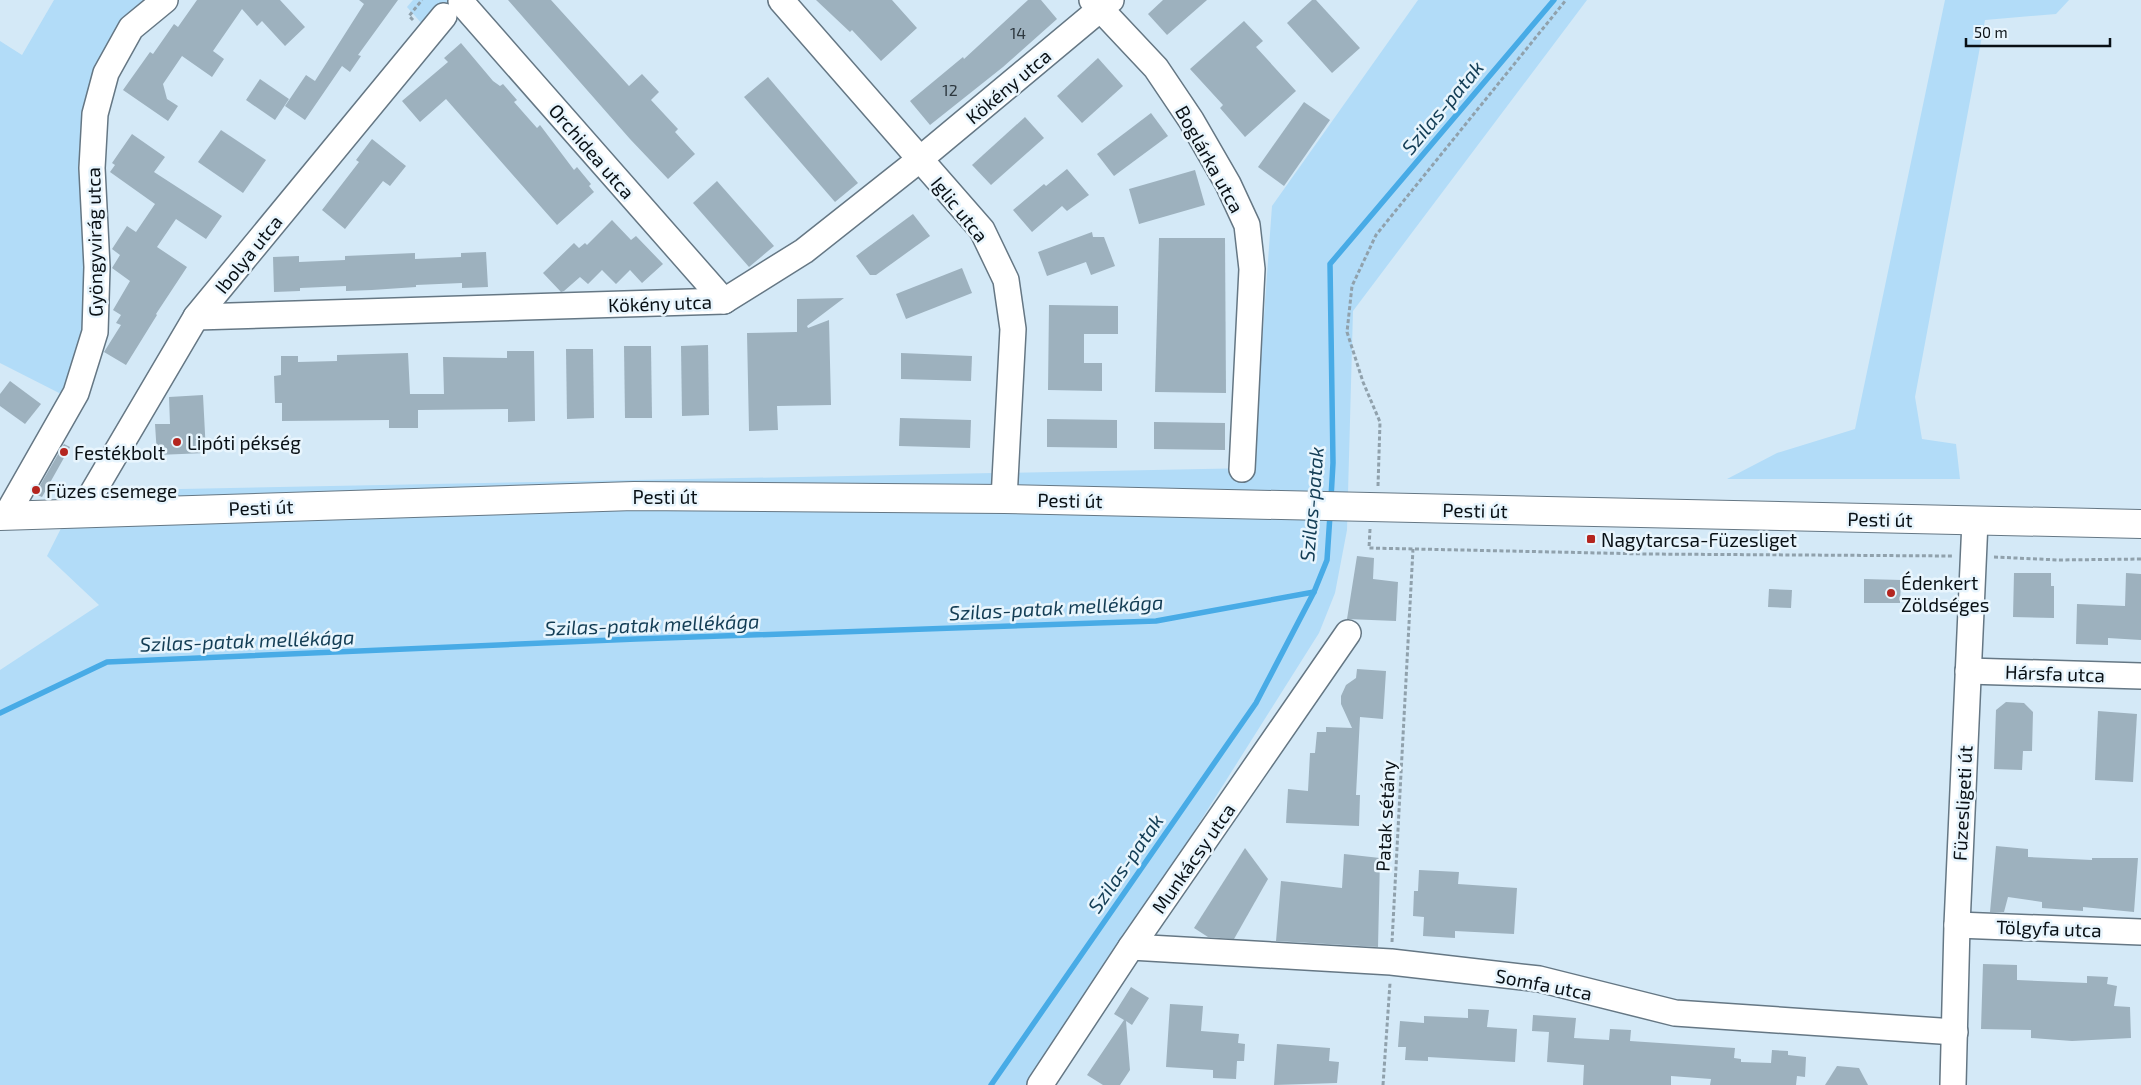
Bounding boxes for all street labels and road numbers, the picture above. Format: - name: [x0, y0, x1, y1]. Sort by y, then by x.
- street label: Kökény utca: [961, 44, 1055, 128]
- street label: Orchidea utca: [544, 99, 640, 203]
- street label: Boglárka utca: [1171, 101, 1249, 217]
- street label: Gyöngyvirág utca: [81, 167, 107, 317]
- street label: Iglic utca: [927, 172, 993, 246]
- street label: Ibolya utca: [209, 210, 287, 298]
- street label: Kökény utca: [608, 290, 712, 316]
- street label: Pesti út: [632, 485, 698, 508]
- street label: Pesti út: [1037, 488, 1103, 512]
- street label: Pesti út: [228, 494, 294, 520]
- street label: Pesti út: [1442, 498, 1508, 522]
- street label: Pesti út: [1847, 507, 1913, 531]
- street label: Hársfa utca: [2005, 660, 2105, 686]
- street label: Füzesligeti út: [1947, 745, 1977, 861]
- street label: Patak sétány: [1371, 760, 1399, 872]
- street label: Munkácsy utca: [1147, 798, 1239, 918]
- street label: Tölgyfa utca: [1996, 915, 2102, 941]
- street label: Somfa utca: [1494, 963, 1594, 1005]

